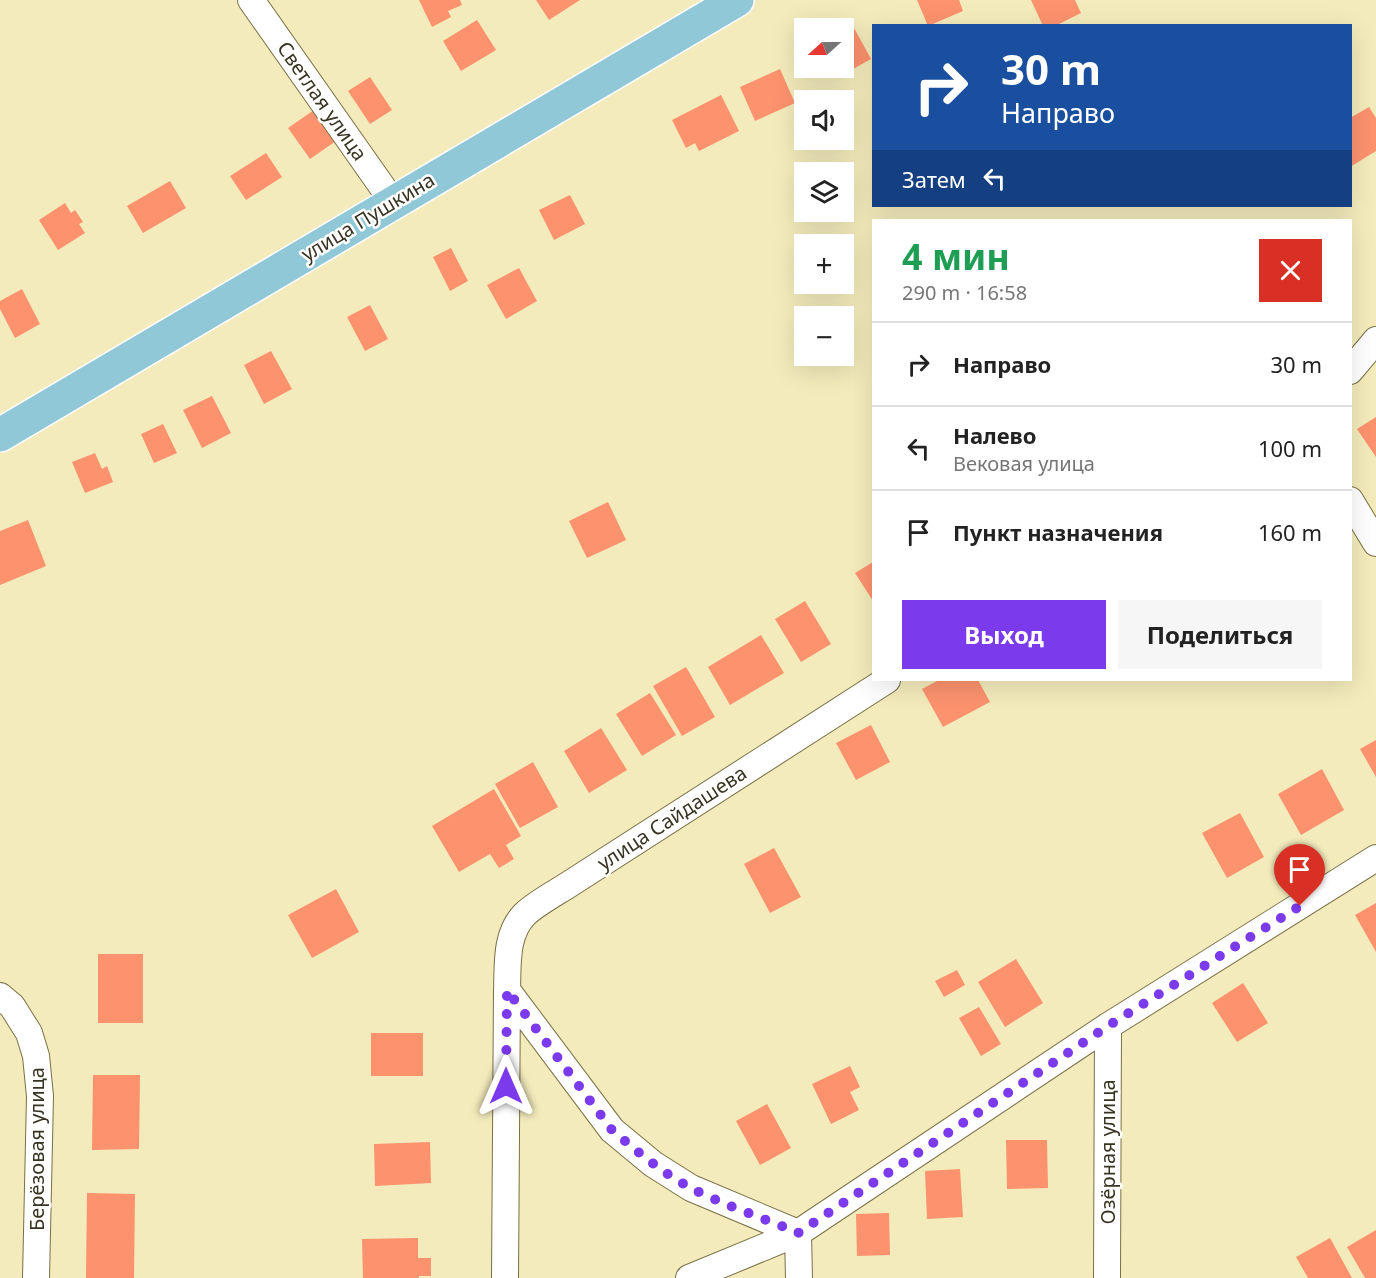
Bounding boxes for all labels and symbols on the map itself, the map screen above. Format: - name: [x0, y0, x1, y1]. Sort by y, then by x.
- north arrow: [794, 18, 854, 78]
- street label: Светлая улица: [271, 36, 374, 166]
- street label: улица Пушкина: [296, 166, 439, 267]
- street label: улица Сайдашева: [592, 759, 752, 876]
- pin: [1274, 844, 1325, 906]
- position arrow: [474, 1054, 538, 1118]
- street label: Берёзовая улица: [23, 1067, 50, 1231]
- street label: Озёрная улица: [1094, 1080, 1121, 1225]

